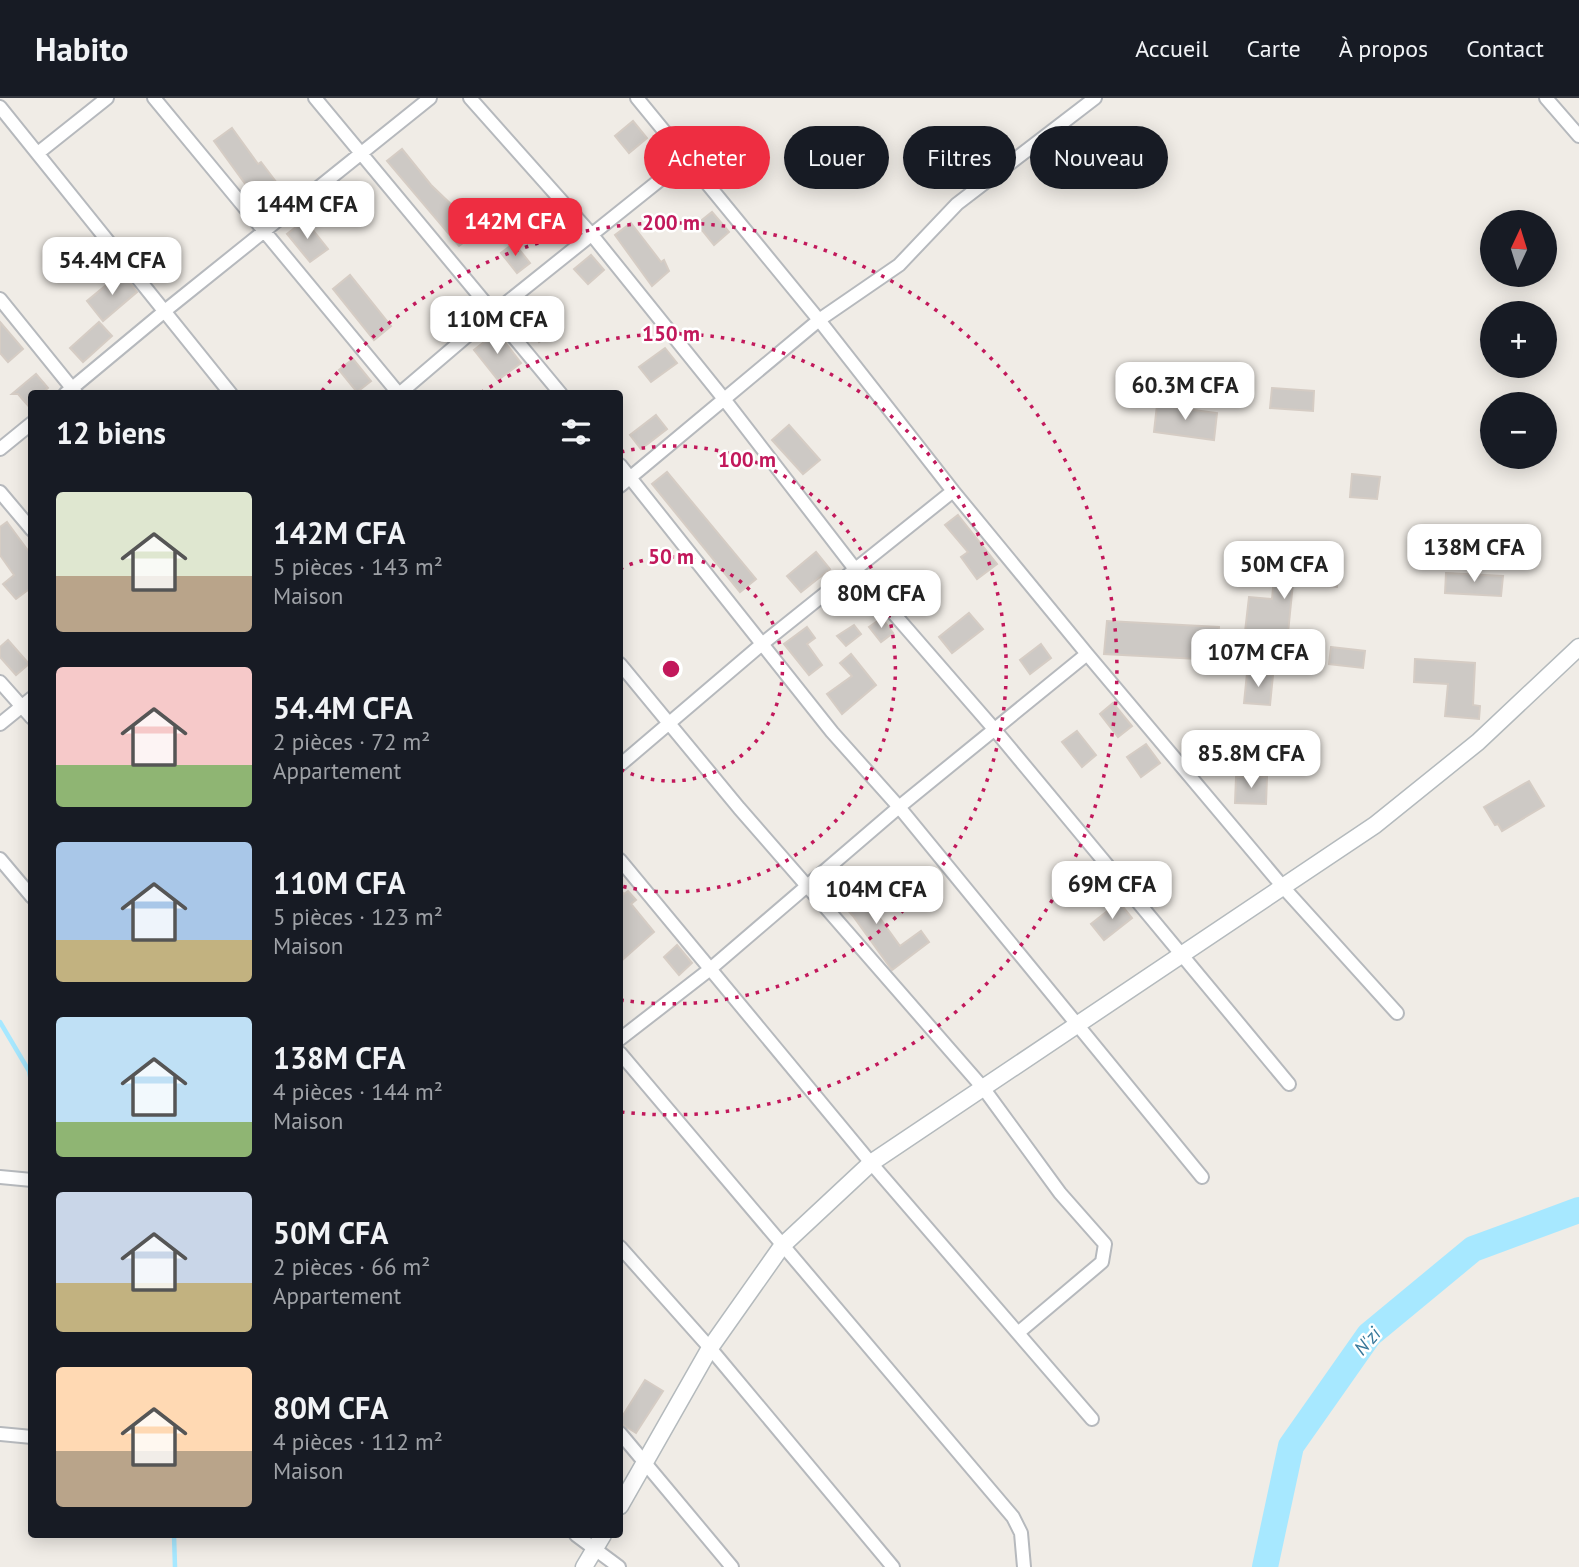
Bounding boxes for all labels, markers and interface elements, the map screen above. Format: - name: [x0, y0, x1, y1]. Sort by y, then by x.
- text: Habito: [35, 27, 129, 70]
- text: Accueil: [1135, 33, 1209, 64]
- text: Carte: [1247, 33, 1301, 64]
- text: À propos: [1339, 33, 1428, 64]
- text: Contact: [1466, 33, 1544, 64]
- chip: Acheter: [644, 126, 770, 189]
- chip: Louer: [784, 126, 889, 189]
- chip: Filtres: [903, 126, 1016, 189]
- chip: Nouveau: [1030, 126, 1168, 189]
- pin: 144M CFA: [235, 181, 379, 241]
- text: 144M CFA: [256, 189, 358, 218]
- pin: 142M CFA: [443, 198, 587, 258]
- text: 142M CFA: [464, 206, 566, 235]
- text: 200 m: [642, 209, 700, 236]
- north arrow: [1480, 210, 1558, 287]
- map controls: [1480, 210, 1557, 469]
- pin: 54.4M CFA: [32, 238, 192, 297]
- text: 54.4M CFA: [58, 245, 166, 274]
- pin: 110M CFA: [425, 296, 569, 356]
- button: +: [1480, 301, 1557, 378]
- text: 110M CFA: [446, 304, 548, 333]
- text: 150 m: [642, 320, 700, 347]
- pin: 60.3M CFA: [1105, 362, 1265, 422]
- text: 60.3M CFA: [1131, 370, 1239, 399]
- button: −: [1480, 392, 1557, 469]
- text: 12 biens: [56, 413, 166, 452]
- icon: filters: [557, 413, 595, 451]
- text: 100 m: [718, 446, 776, 473]
- text: 142M CFA: [273, 513, 405, 552]
- icon: home: [112, 520, 196, 604]
- pin: 138M CFA: [1402, 524, 1546, 584]
- text: 138M CFA: [1423, 532, 1525, 561]
- pin: 50M CFA: [1219, 542, 1349, 601]
- text: 50 m: [648, 543, 694, 570]
- text: 50M CFA: [1240, 549, 1328, 578]
- text: 5 pièces · 143 m²: [273, 552, 443, 581]
- pin: 80M CFA: [816, 570, 946, 630]
- text: 80M CFA: [837, 578, 925, 607]
- text: Maison: [273, 581, 343, 610]
- pin: 107M CFA: [1186, 630, 1330, 689]
- text: 107M CFA: [1207, 637, 1309, 666]
- centre of rings: [659, 657, 683, 681]
- text: 54.4M CFA: [273, 688, 413, 727]
- icon: home: [112, 695, 196, 779]
- text: 2 pièces · 72 m²: [273, 727, 430, 756]
- pin: 85.8M CFA: [1171, 730, 1331, 790]
- text: 85.8M CFA: [1197, 738, 1305, 767]
- text: Appartement: [273, 756, 401, 785]
- pin: 69M CFA: [1047, 862, 1177, 921]
- text: 110M CFA: [273, 863, 405, 902]
- pin: 104M CFA: [804, 866, 948, 926]
- text: 69M CFA: [1068, 869, 1156, 898]
- icon: home: [112, 870, 196, 954]
- text: 104M CFA: [825, 874, 927, 903]
- text: 5 pièces · 123 m²: [273, 902, 443, 931]
- text: Maison: [273, 931, 343, 960]
- text: 138M CFA: [273, 1038, 405, 1077]
- icon: home: [112, 1045, 196, 1129]
- text: 4 pièces · 144 m²: [273, 1077, 443, 1106]
- text: Maison: [273, 1106, 343, 1135]
- text: 50M CFA: [273, 1213, 388, 1252]
- icon: home: [112, 1220, 196, 1304]
- text: 2 pièces · 66 m²: [273, 1252, 430, 1281]
- text: Appartement: [273, 1281, 401, 1310]
- water label: N'zi: [1348, 1321, 1386, 1360]
- text: 80M CFA: [273, 1388, 388, 1427]
- icon: home: [112, 1395, 196, 1479]
- text: 4 pièces · 112 m²: [273, 1427, 443, 1456]
- text: Maison: [273, 1456, 343, 1485]

